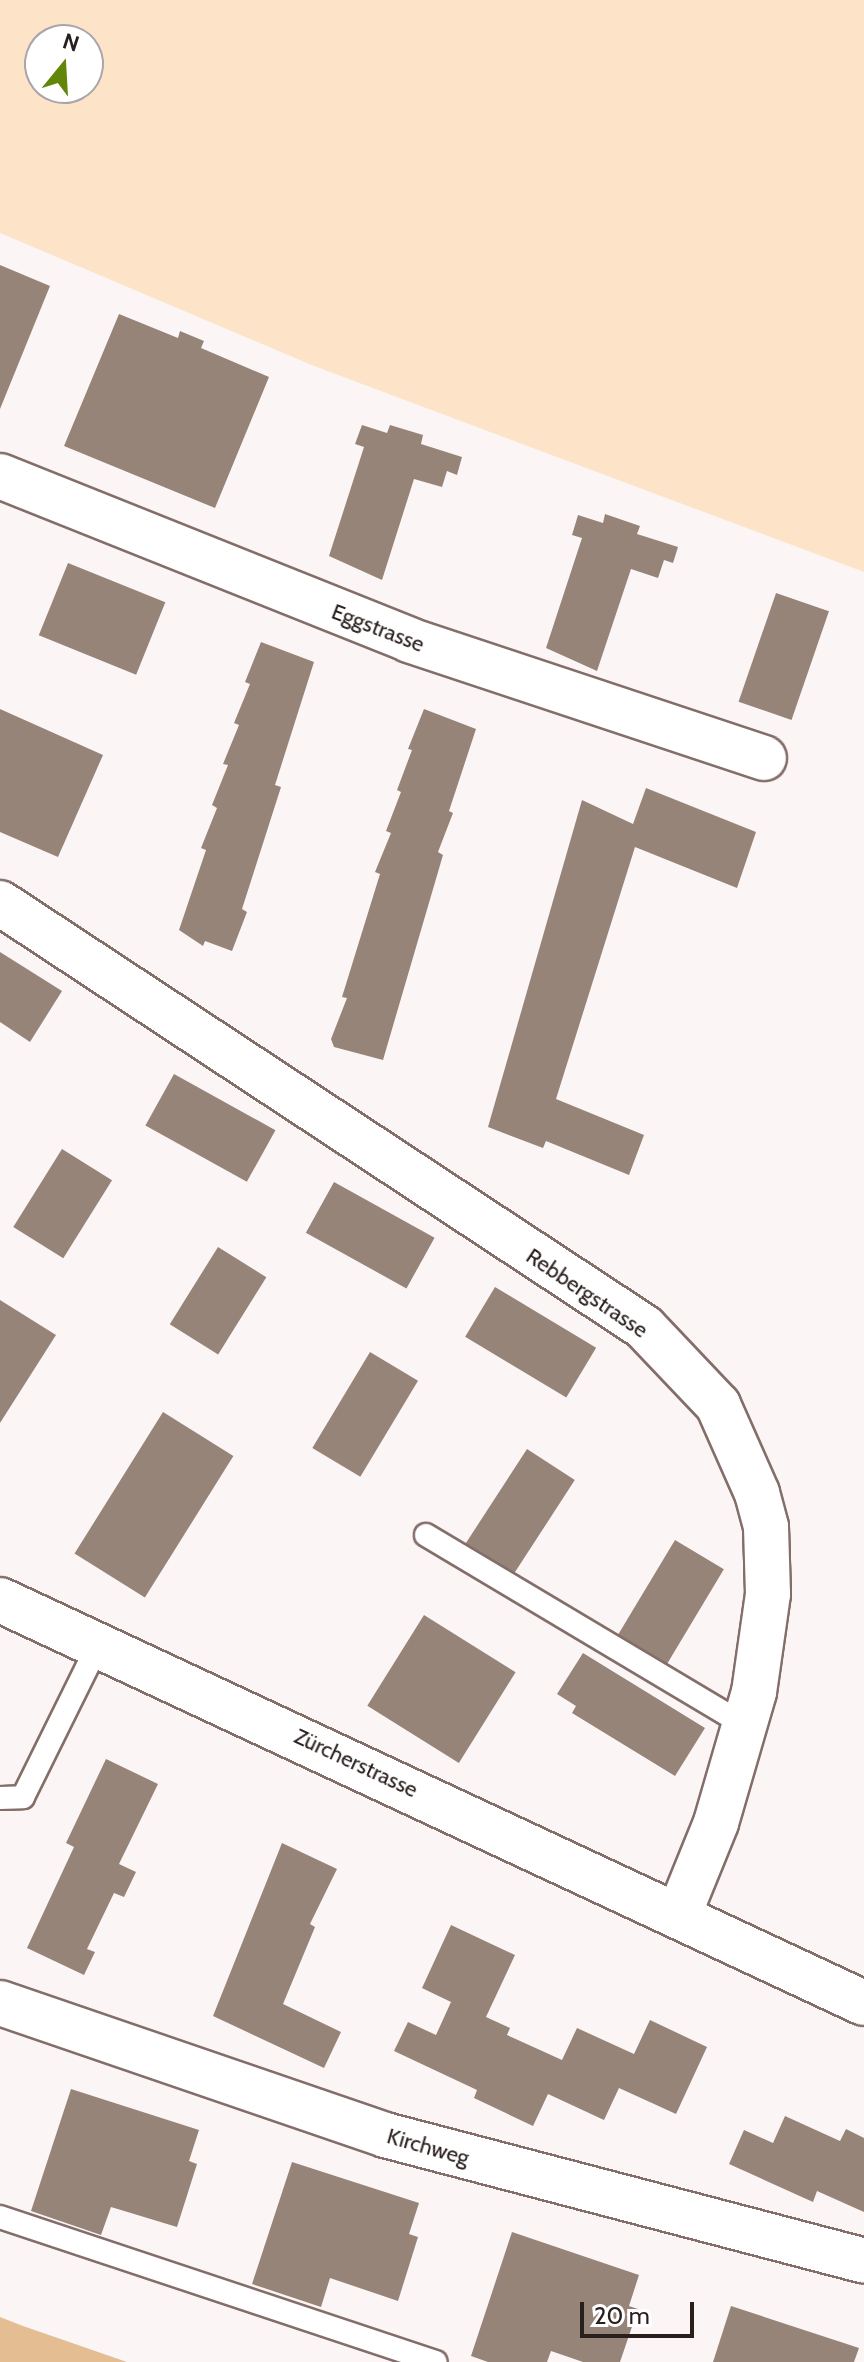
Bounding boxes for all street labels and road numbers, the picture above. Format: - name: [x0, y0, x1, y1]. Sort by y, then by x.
- street label: Eggstrasse: [328, 598, 428, 658]
- street label: Rebbergstrasse: [521, 1243, 653, 1343]
- street label: Zürcherstrasse: [290, 1723, 422, 1803]
- street label: Kirchweg: [384, 2123, 472, 2171]

